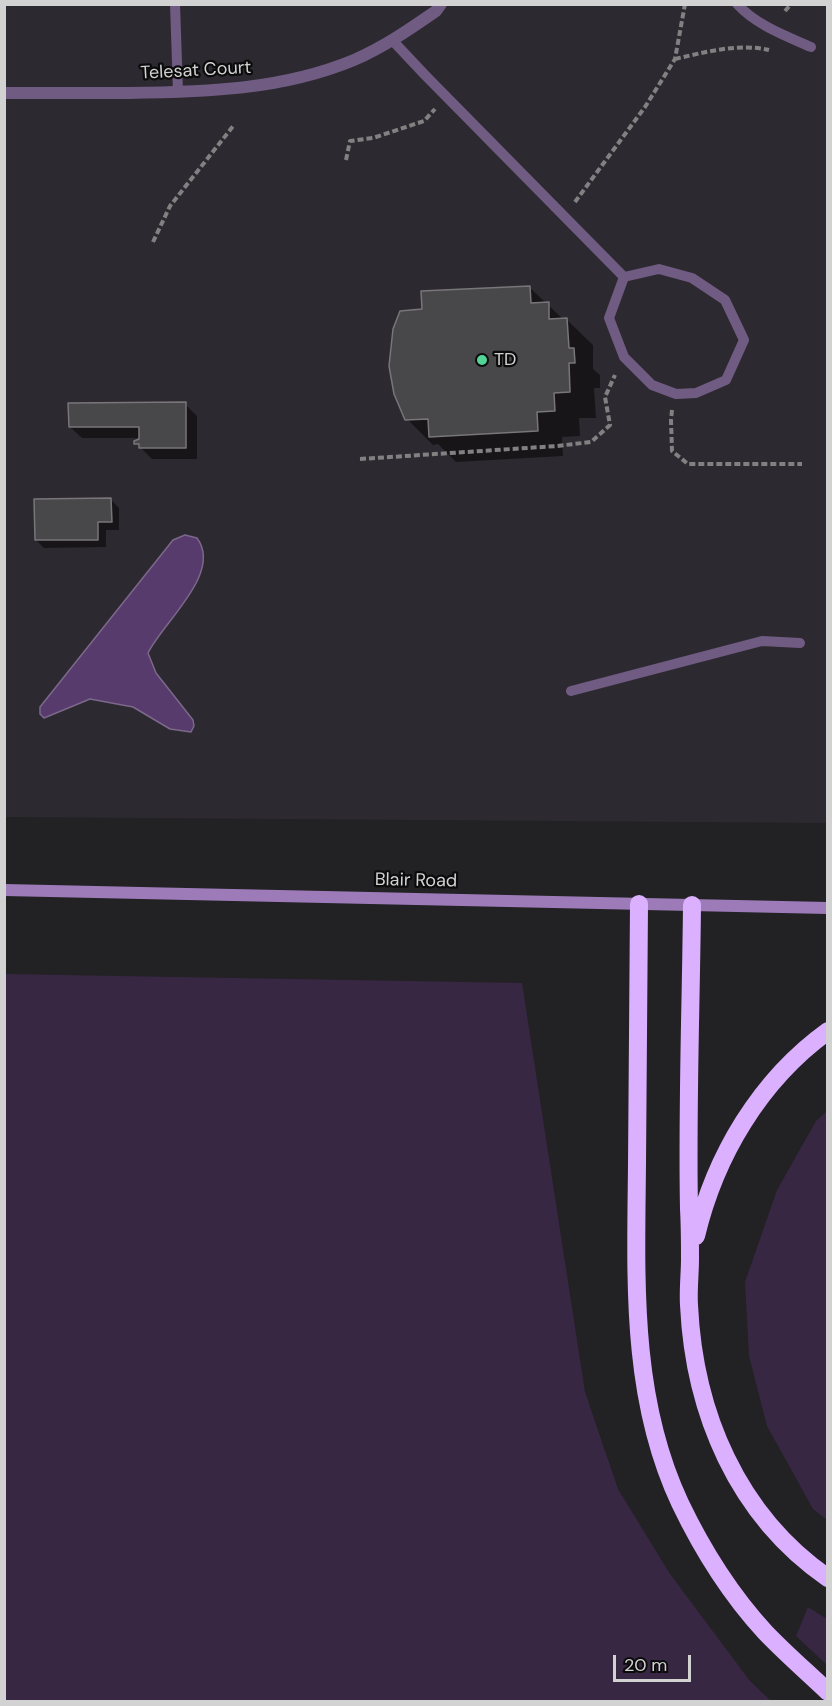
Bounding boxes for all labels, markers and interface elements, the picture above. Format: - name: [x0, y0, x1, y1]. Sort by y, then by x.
- street label: Telesat Court: [140, 57, 252, 85]
- place label: TD: [494, 349, 516, 371]
- marker: TD: [475, 353, 489, 367]
- street label: Blair Road: [375, 869, 457, 893]
- scale bar: [616, 1643, 694, 1681]
- text: 20 m: [624, 1653, 667, 1677]

